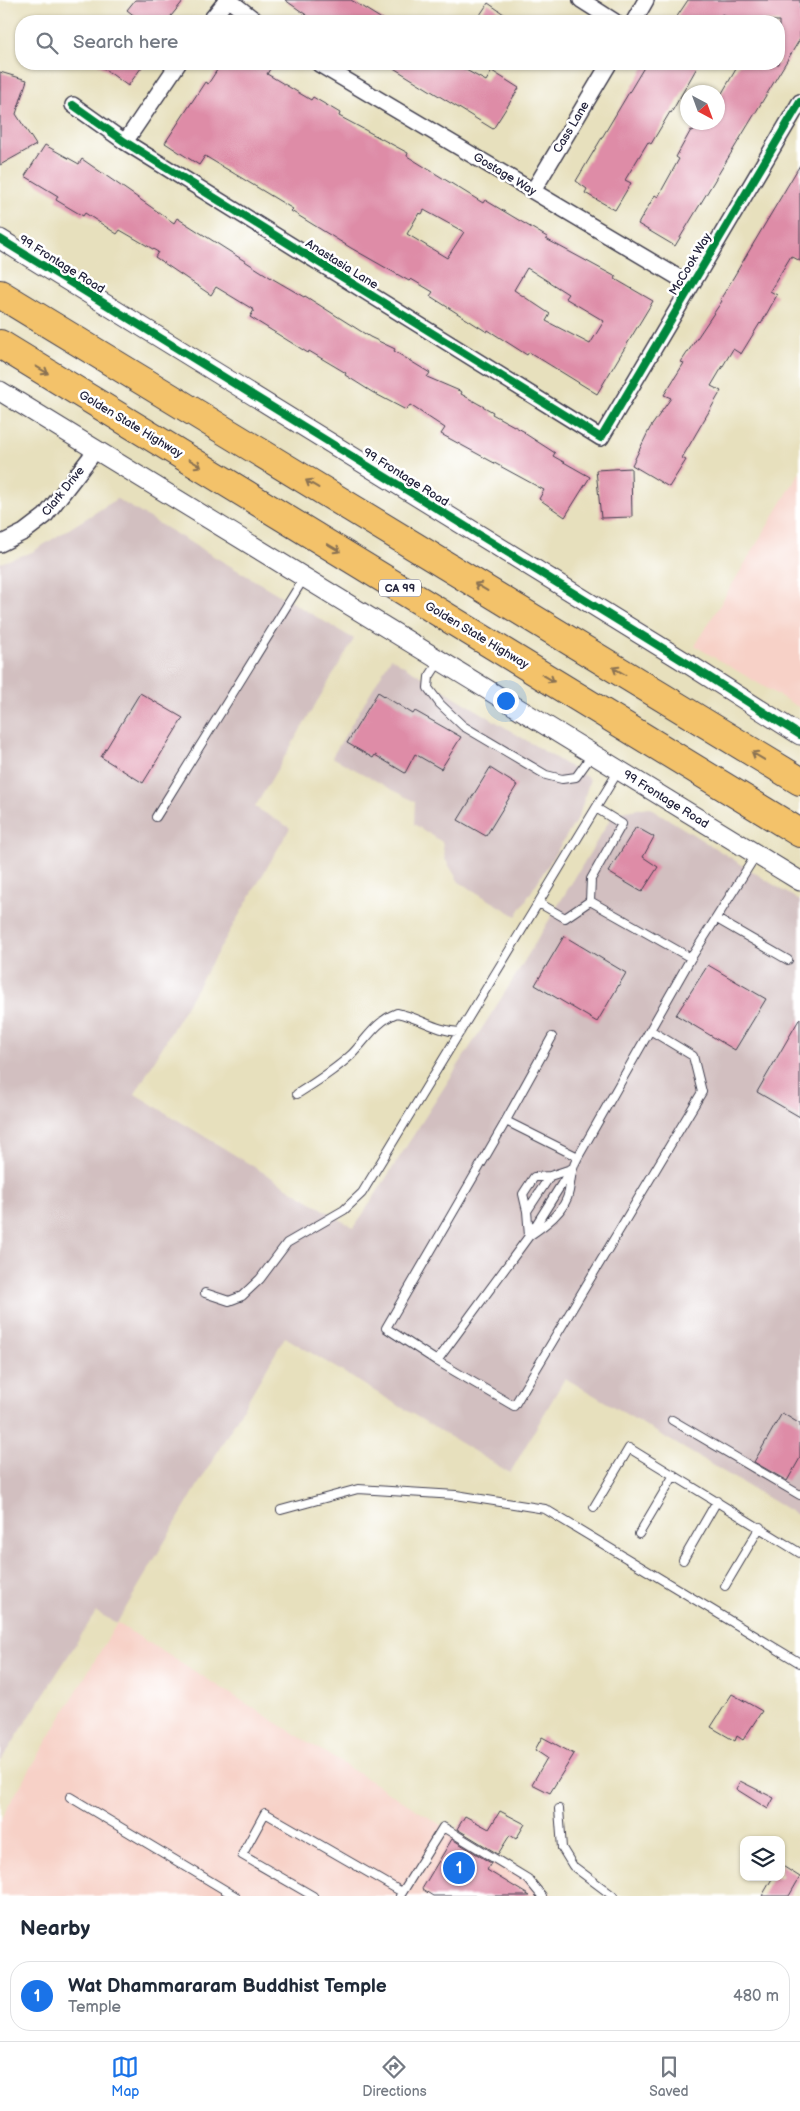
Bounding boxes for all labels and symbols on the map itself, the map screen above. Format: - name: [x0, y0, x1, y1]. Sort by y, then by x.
- north arrow: [680, 85, 725, 130]
- street label: Cass Lane: [550, 99, 593, 156]
- street label: Gostage Way: [470, 150, 540, 199]
- street label: McCook Way: [666, 230, 715, 298]
- street label: 99 Frontage Road: [16, 232, 108, 297]
- street label: Anastasia Lane: [303, 236, 381, 293]
- one-way arrow: [34, 365, 48, 375]
- street label: Golden State Highway: [76, 387, 186, 462]
- street label: 99 Frontage Road: [360, 445, 452, 510]
- one-way arrow: [188, 459, 202, 469]
- street label: Clark Drive: [39, 463, 88, 519]
- one-way arrow: [305, 479, 319, 489]
- one-way arrow: [327, 543, 341, 553]
- road number: CA 99: [379, 580, 421, 596]
- one-way arrow: [474, 581, 488, 591]
- street label: Golden State Highway: [422, 598, 532, 673]
- one-way arrow: [613, 666, 627, 676]
- one-way arrow: [540, 673, 554, 683]
- your location: [493, 688, 519, 714]
- one-way arrow: [752, 750, 766, 760]
- street label: 99 Frontage Road: [620, 767, 712, 832]
- pin: 1: [443, 1849, 475, 1887]

